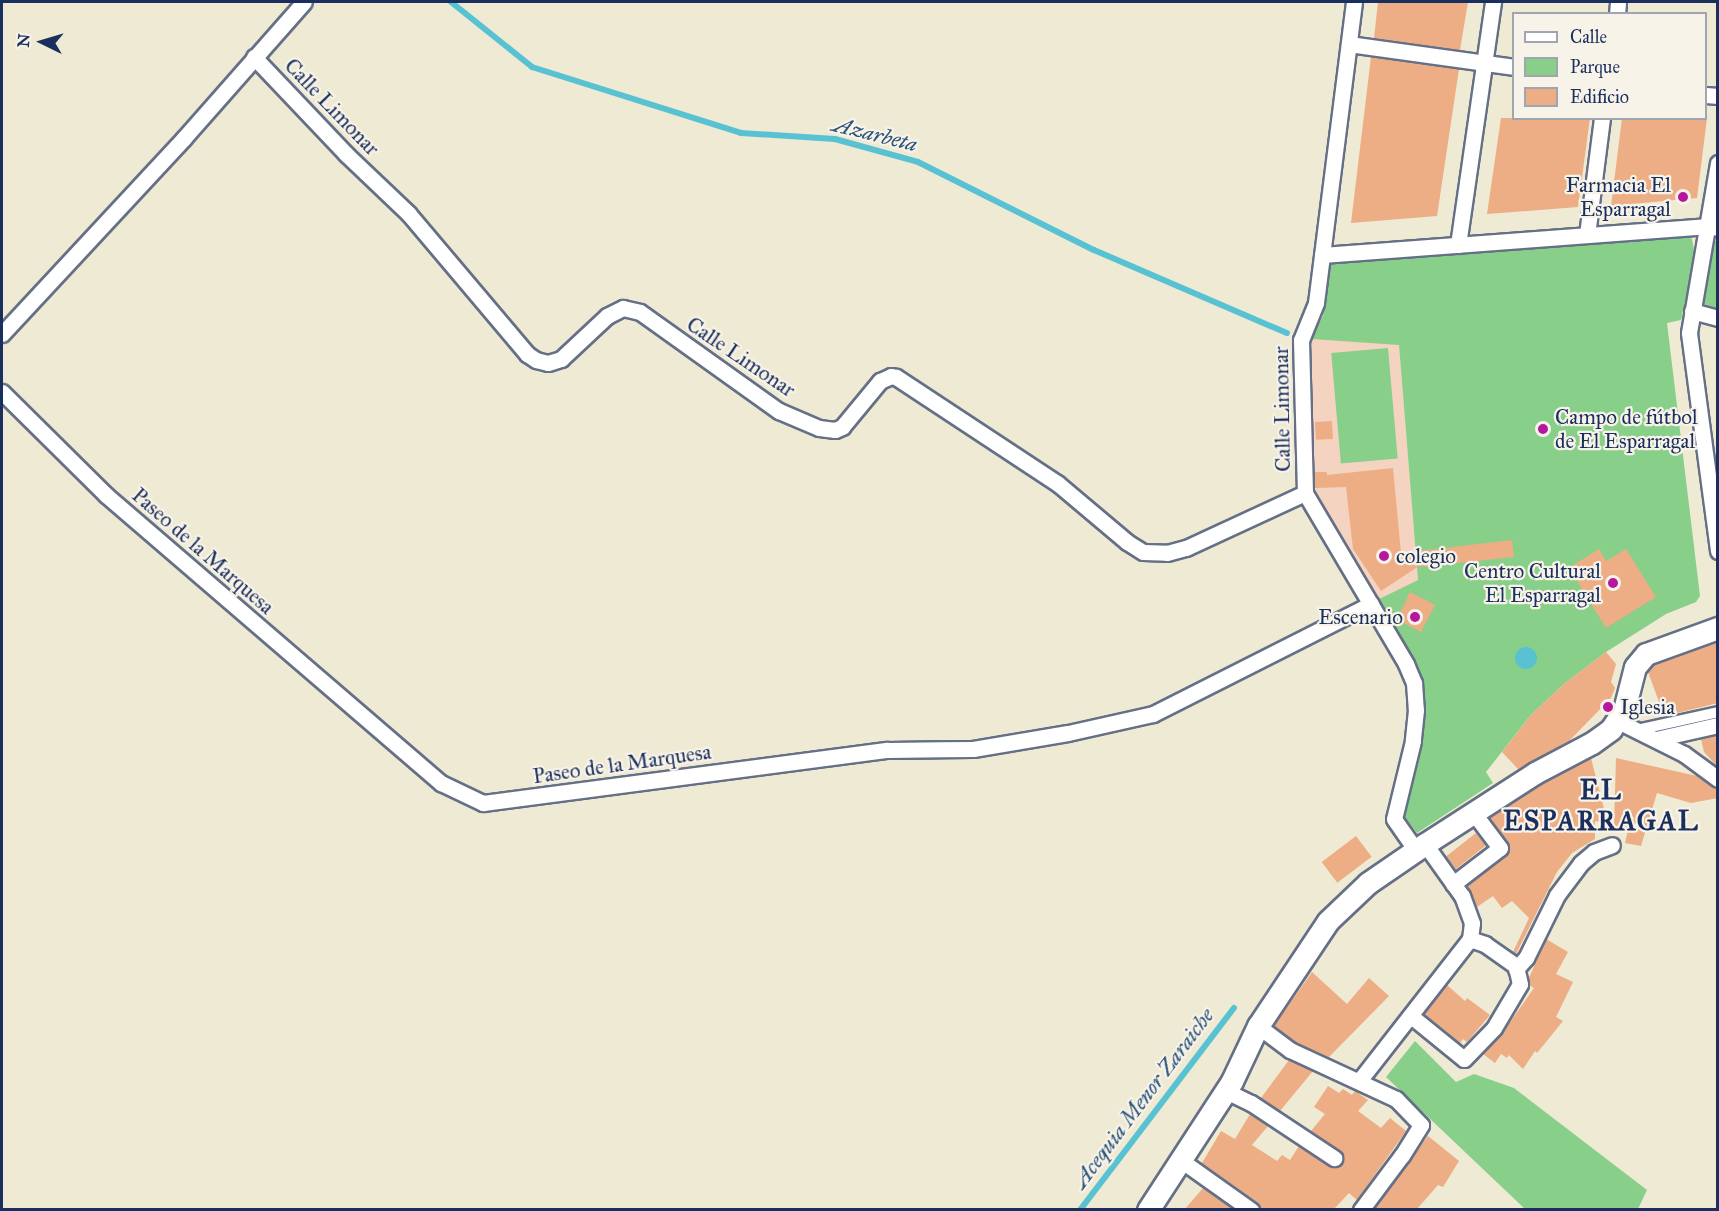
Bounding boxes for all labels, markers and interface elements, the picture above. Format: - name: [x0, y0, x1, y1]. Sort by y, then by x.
- north arrow: [12, 12, 72, 72]
- legend: [1512, 12, 1707, 120]
- text: Calle: [1570, 26, 1607, 48]
- text: N: [14, 33, 34, 48]
- street label: Calle Limonar: [279, 53, 385, 161]
- text: Parque: [1570, 56, 1620, 78]
- text: Edificio: [1570, 86, 1629, 108]
- water label: Azarbeta: [830, 111, 920, 157]
- place label: Farmacia El Esparragal: [1566, 172, 1671, 222]
- marker: Farmacia El Esparragal: [1676, 190, 1690, 204]
- street label: Calle Limonar: [682, 311, 800, 403]
- street label: Calle Limonar: [1268, 346, 1296, 472]
- place label: Campo de fútbol de El Esparragal: [1555, 404, 1698, 454]
- marker: Campo de fútbol de El Esparragal: [1536, 422, 1550, 436]
- street label: Paseo de la Marquesa: [127, 482, 279, 620]
- place label: colegio: [1396, 543, 1456, 569]
- marker: colegio: [1377, 549, 1391, 563]
- place label: Centro Cultural El Esparragal: [1464, 558, 1601, 608]
- marker: Centro Cultural El Esparragal: [1606, 576, 1620, 590]
- place label: Escenario: [1318, 604, 1403, 630]
- marker: Escenario: [1408, 610, 1422, 624]
- place label: Iglesia: [1620, 694, 1675, 720]
- marker: Iglesia: [1601, 700, 1615, 714]
- street label: Paseo de la Marquesa: [531, 739, 713, 789]
- district label: EL ESPARRAGAL: [1503, 773, 1699, 836]
- water label: Acequia Menor Zaraiche: [1067, 1003, 1219, 1193]

